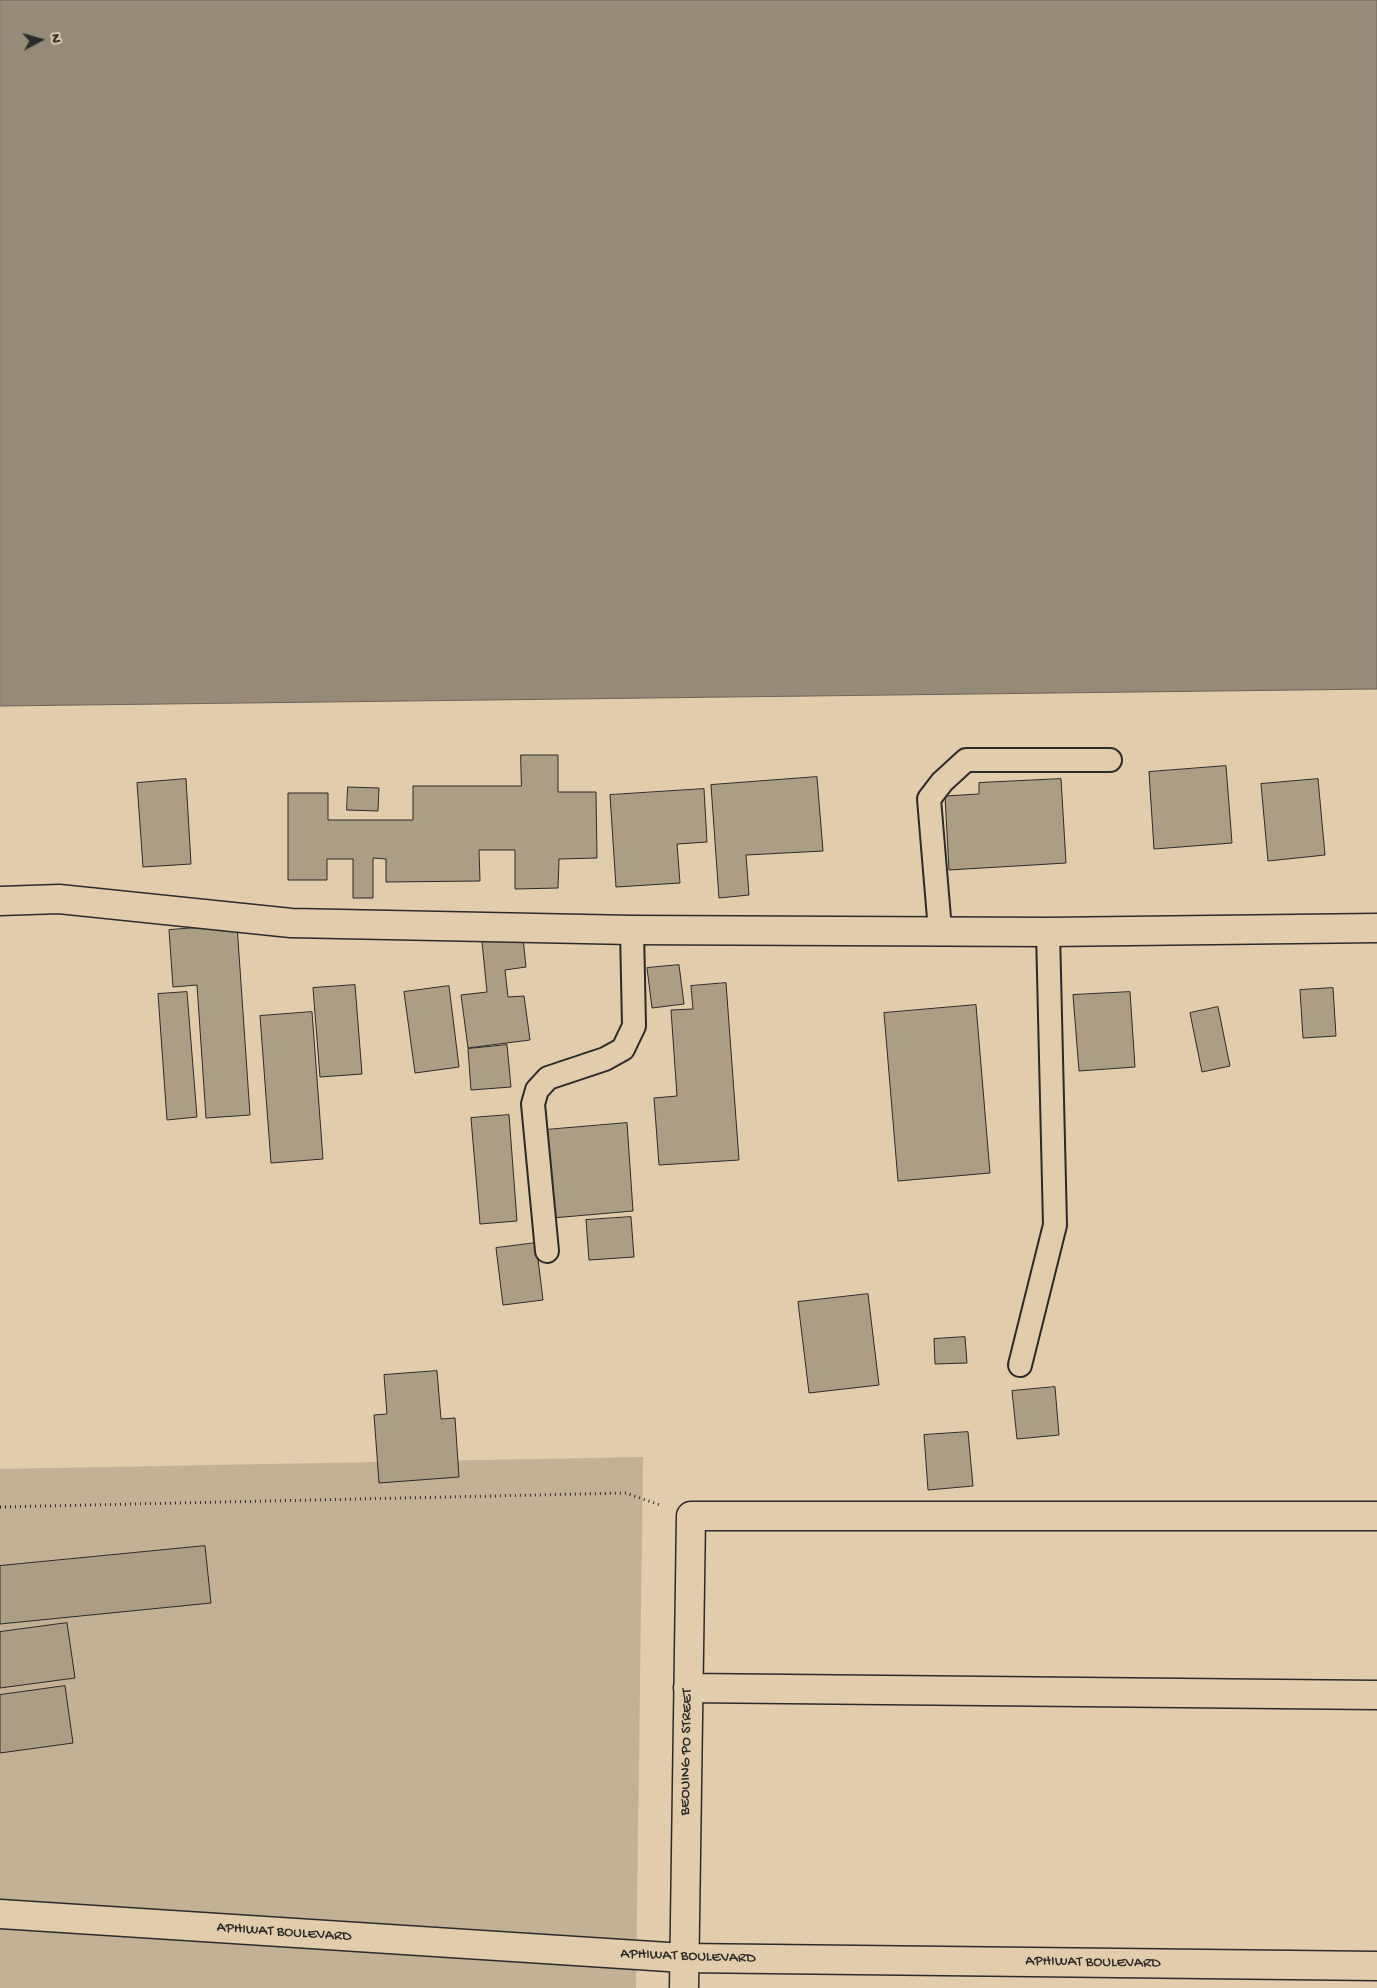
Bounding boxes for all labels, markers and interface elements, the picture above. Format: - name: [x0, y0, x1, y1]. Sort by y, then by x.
- north arrow: [15, 15, 65, 65]
- text: N: [46, 33, 64, 44]
- street label: BEOUING PO STREET: [677, 1688, 697, 1816]
- street label: APHIWAT BOULEVARD: [216, 1919, 352, 1947]
- street label: APHIWAT BOULEVARD: [620, 1946, 756, 1968]
- street label: APHIWAT BOULEVARD: [1025, 1953, 1161, 1973]

